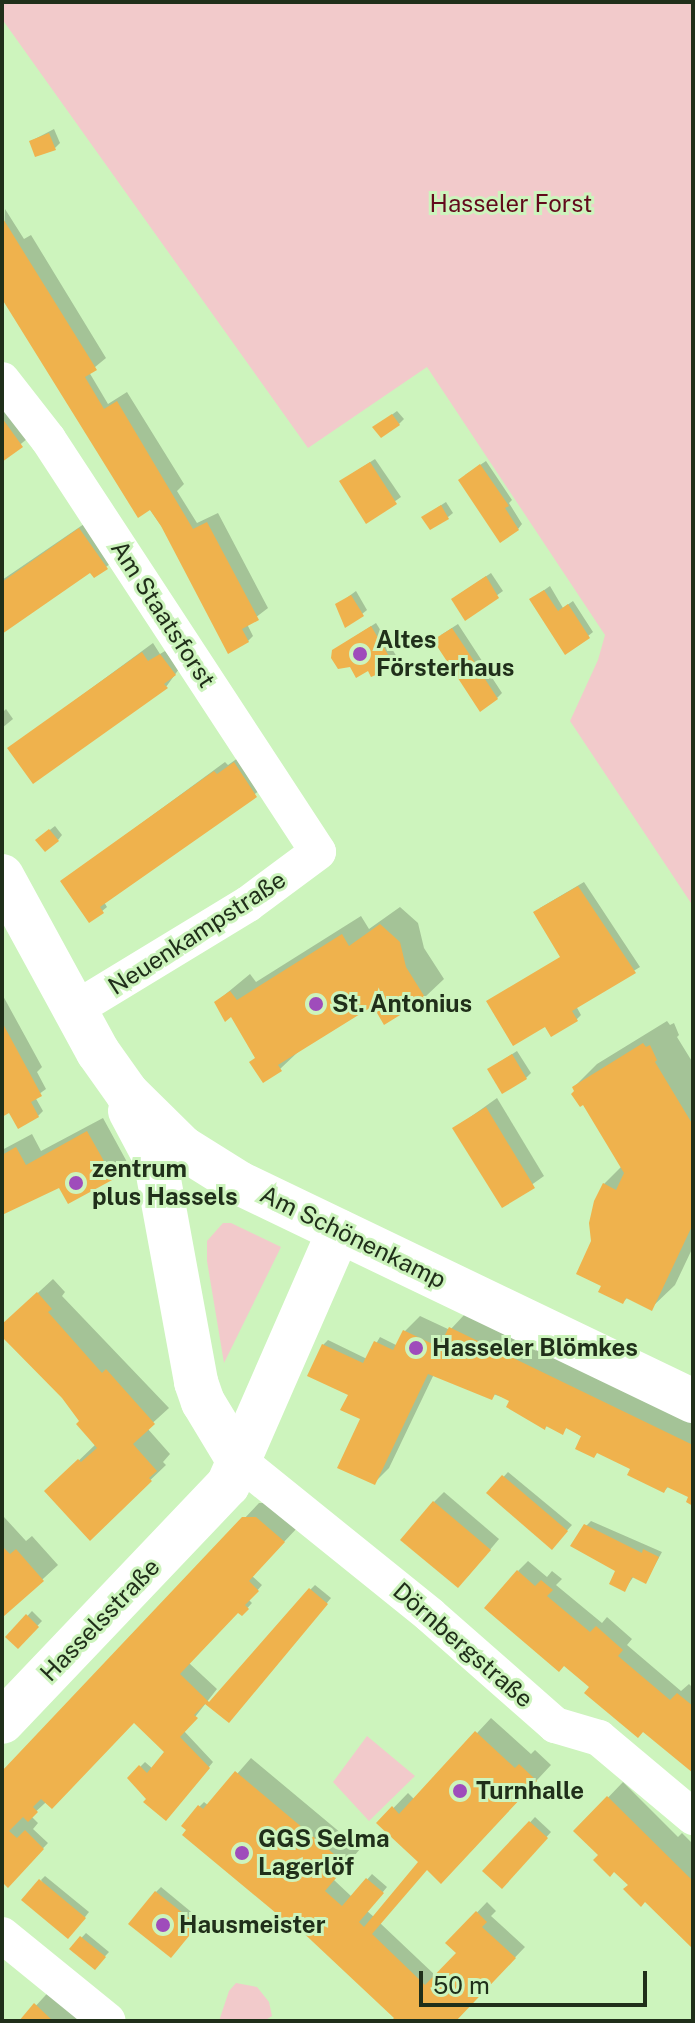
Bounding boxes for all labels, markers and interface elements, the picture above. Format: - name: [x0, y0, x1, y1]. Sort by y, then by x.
- park label: Hasseler Forst: [430, 190, 592, 218]
- street label: Am Staatsforst: [105, 535, 221, 693]
- place label: Altes Försterhaus: [376, 626, 514, 682]
- marker: Altes Försterhaus: [351, 645, 369, 663]
- street label: Neuenkampstraße: [103, 865, 291, 1001]
- place label: St. Antonius: [332, 990, 472, 1018]
- marker: St. Antonius: [307, 995, 325, 1013]
- place label: zentrum plus Hassels: [92, 1155, 238, 1211]
- marker: zentrum plus Hassels: [67, 1174, 85, 1192]
- street label: Am Schönenkamp: [256, 1180, 450, 1294]
- place label: Hasseler Blömkes: [432, 1334, 638, 1362]
- marker: Hasseler Blömkes: [407, 1339, 425, 1357]
- street label: Hasselsstraße: [34, 1553, 166, 1687]
- street label: Dörnbergstraße: [387, 1576, 539, 1714]
- place label: Turnhalle: [476, 1777, 584, 1805]
- marker: Turnhalle: [451, 1782, 469, 1800]
- place label: GGS Selma Lagerlöf: [258, 1825, 390, 1881]
- marker: GGS Selma Lagerlöf: [233, 1844, 251, 1862]
- place label: Hausmeister: [179, 1911, 326, 1939]
- marker: Hausmeister: [154, 1916, 172, 1934]
- scale bar: [423, 1955, 651, 2005]
- text: 50 m: [433, 1971, 490, 1999]

